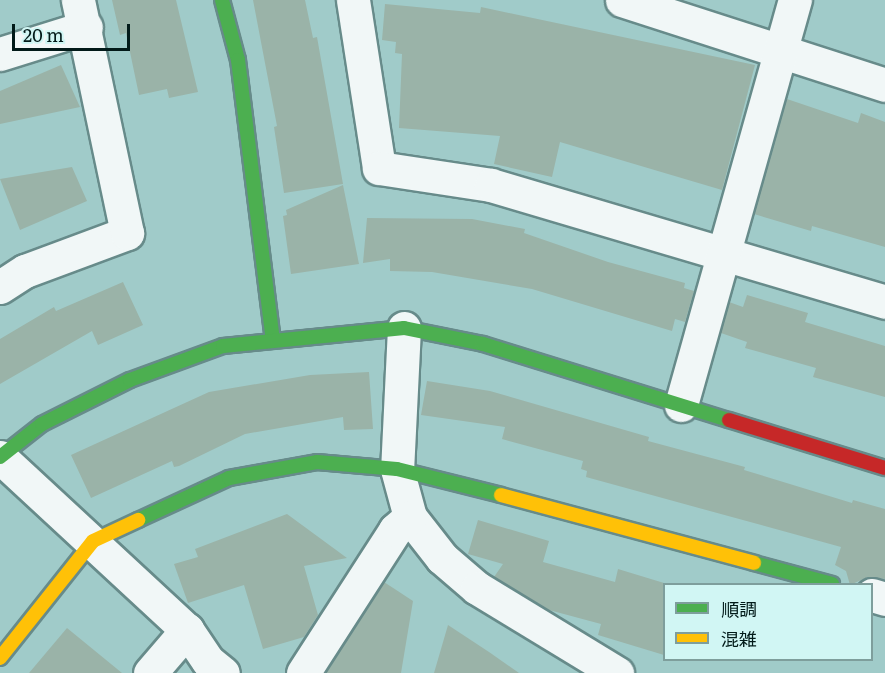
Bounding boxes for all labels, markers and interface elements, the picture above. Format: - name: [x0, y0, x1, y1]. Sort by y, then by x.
- scale bar: [15, 12, 134, 50]
- text: 20 m: [23, 21, 64, 48]
- legend: [663, 583, 873, 661]
- text: 順調: [721, 595, 757, 622]
- text: 混雑: [721, 625, 757, 652]

